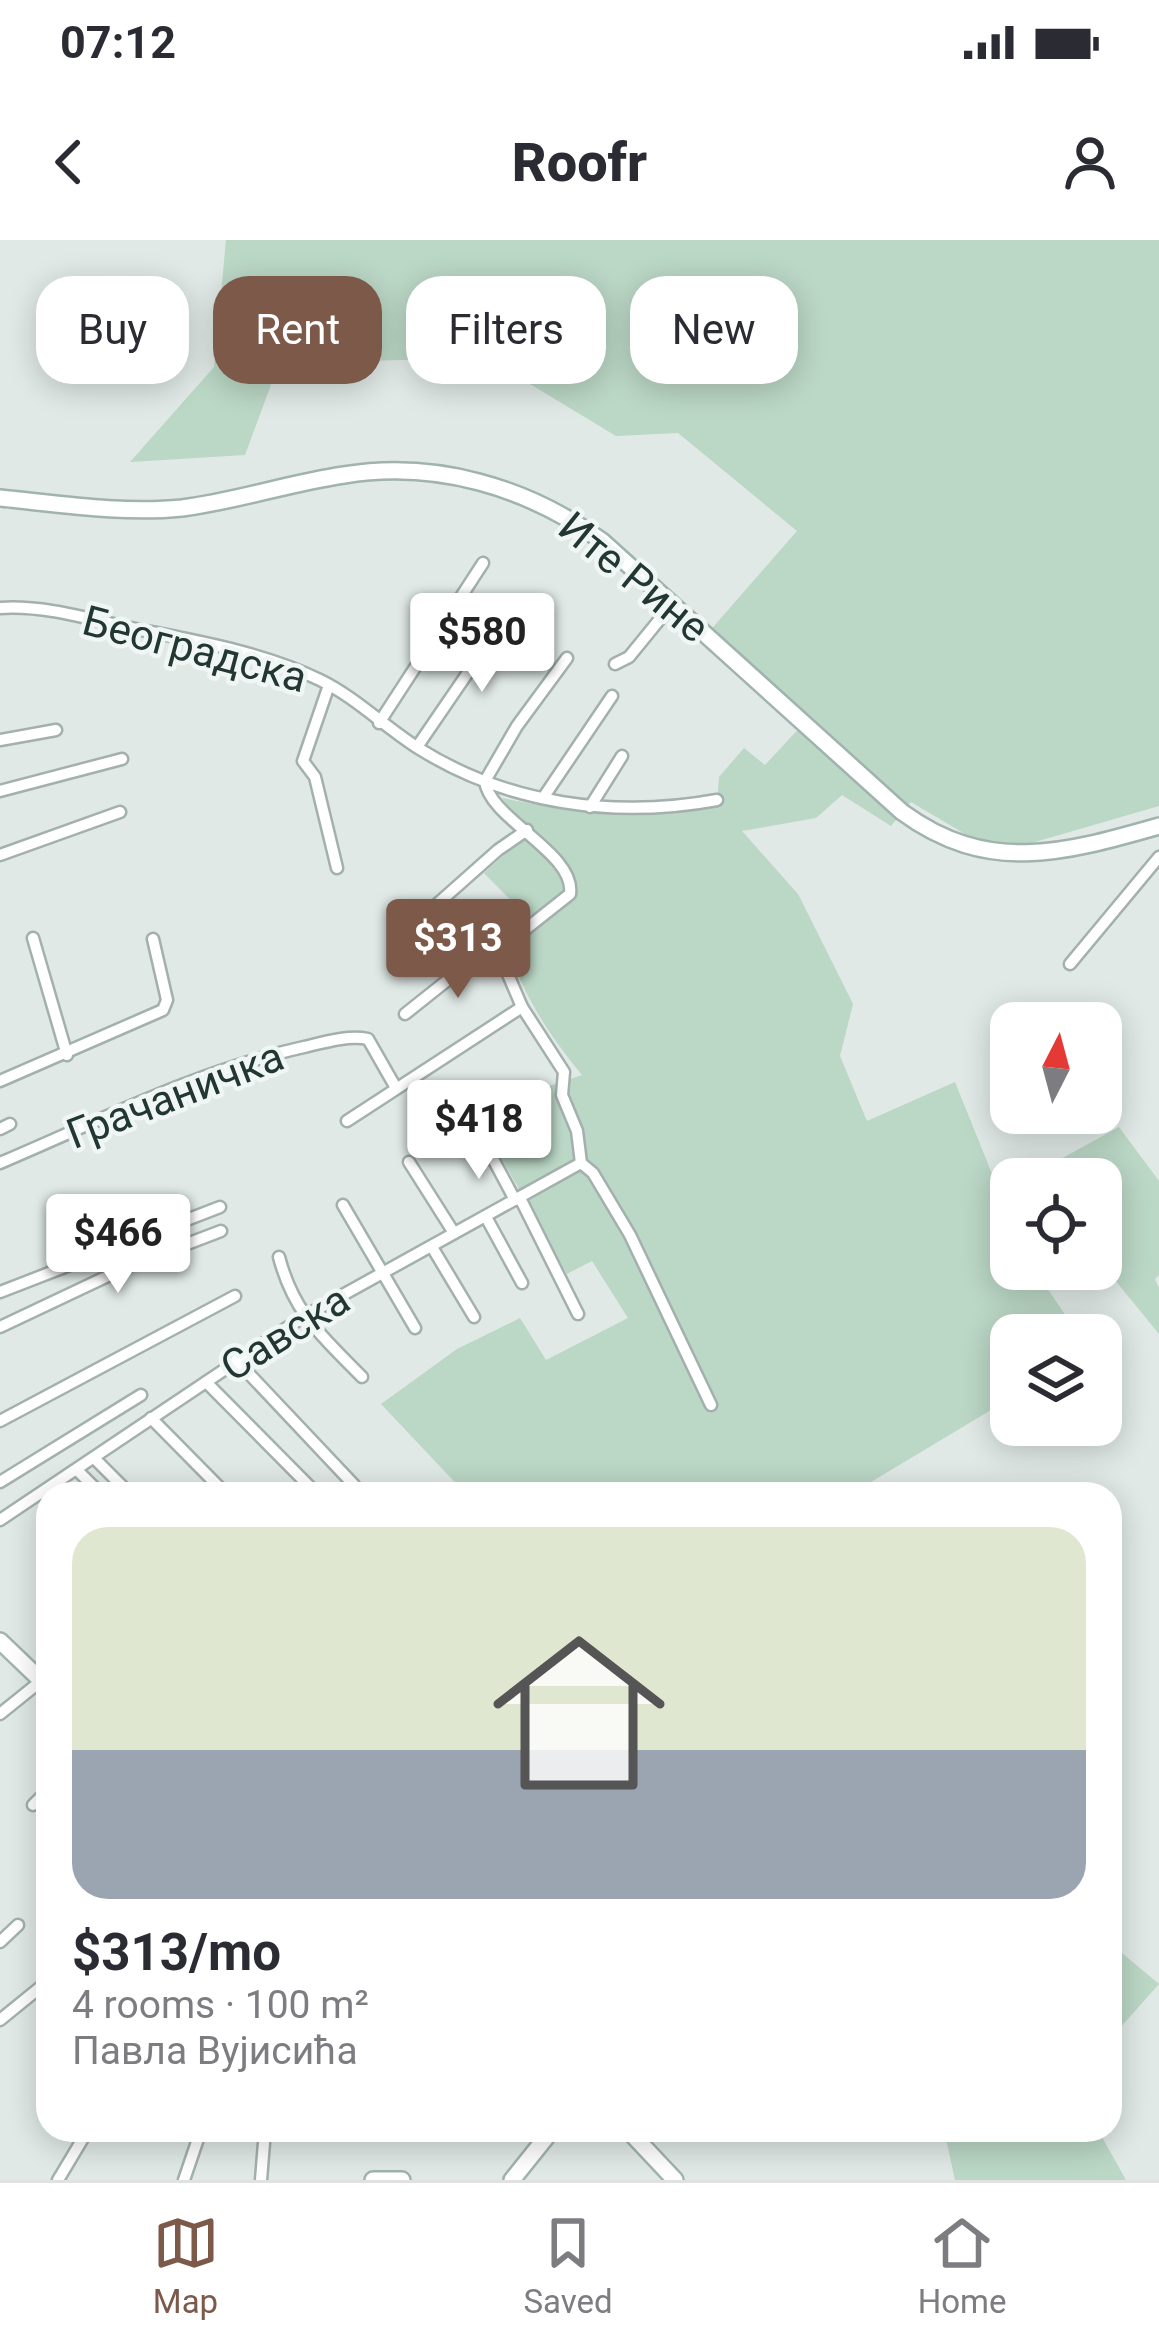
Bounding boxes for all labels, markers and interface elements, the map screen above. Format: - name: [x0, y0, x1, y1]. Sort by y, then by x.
- text: 07:12: [60, 16, 176, 69]
- icon: back: [36, 129, 102, 195]
- icon: person: [1057, 129, 1123, 195]
- text: Roofr: [512, 131, 647, 194]
- chip: Buy: [36, 276, 189, 384]
- chip: Rent: [213, 276, 382, 384]
- chip: Filters: [406, 276, 606, 384]
- chip: New: [630, 276, 798, 384]
- street label: Ите Рине: [549, 502, 719, 652]
- pin: $580: [411, 593, 553, 695]
- street label: Београдска: [78, 596, 312, 702]
- text: $580: [437, 609, 527, 655]
- pin: $313: [387, 899, 529, 1001]
- text: $313: [413, 915, 503, 961]
- north arrow: [990, 1002, 1122, 1134]
- map controls: [990, 1002, 1122, 1446]
- street label: Грачаничка: [60, 1031, 290, 1159]
- pin: $418: [408, 1080, 550, 1182]
- text: $418: [434, 1096, 524, 1142]
- button: locate: [990, 1158, 1122, 1290]
- pin: $466: [47, 1194, 189, 1296]
- text: $466: [73, 1210, 163, 1256]
- street label: Савска: [212, 1275, 358, 1391]
- button: layers: [990, 1314, 1122, 1446]
- icon: home: [471, 1605, 687, 1821]
- text: $313/mo: [72, 1923, 281, 1982]
- text: 4 rooms · 100 m²: [72, 1982, 369, 2028]
- text: Павла Вујисића: [72, 2028, 358, 2074]
- tab: Map: [153, 2210, 219, 2321]
- tab: Saved: [524, 2210, 613, 2321]
- tab: Home: [918, 2210, 1007, 2321]

